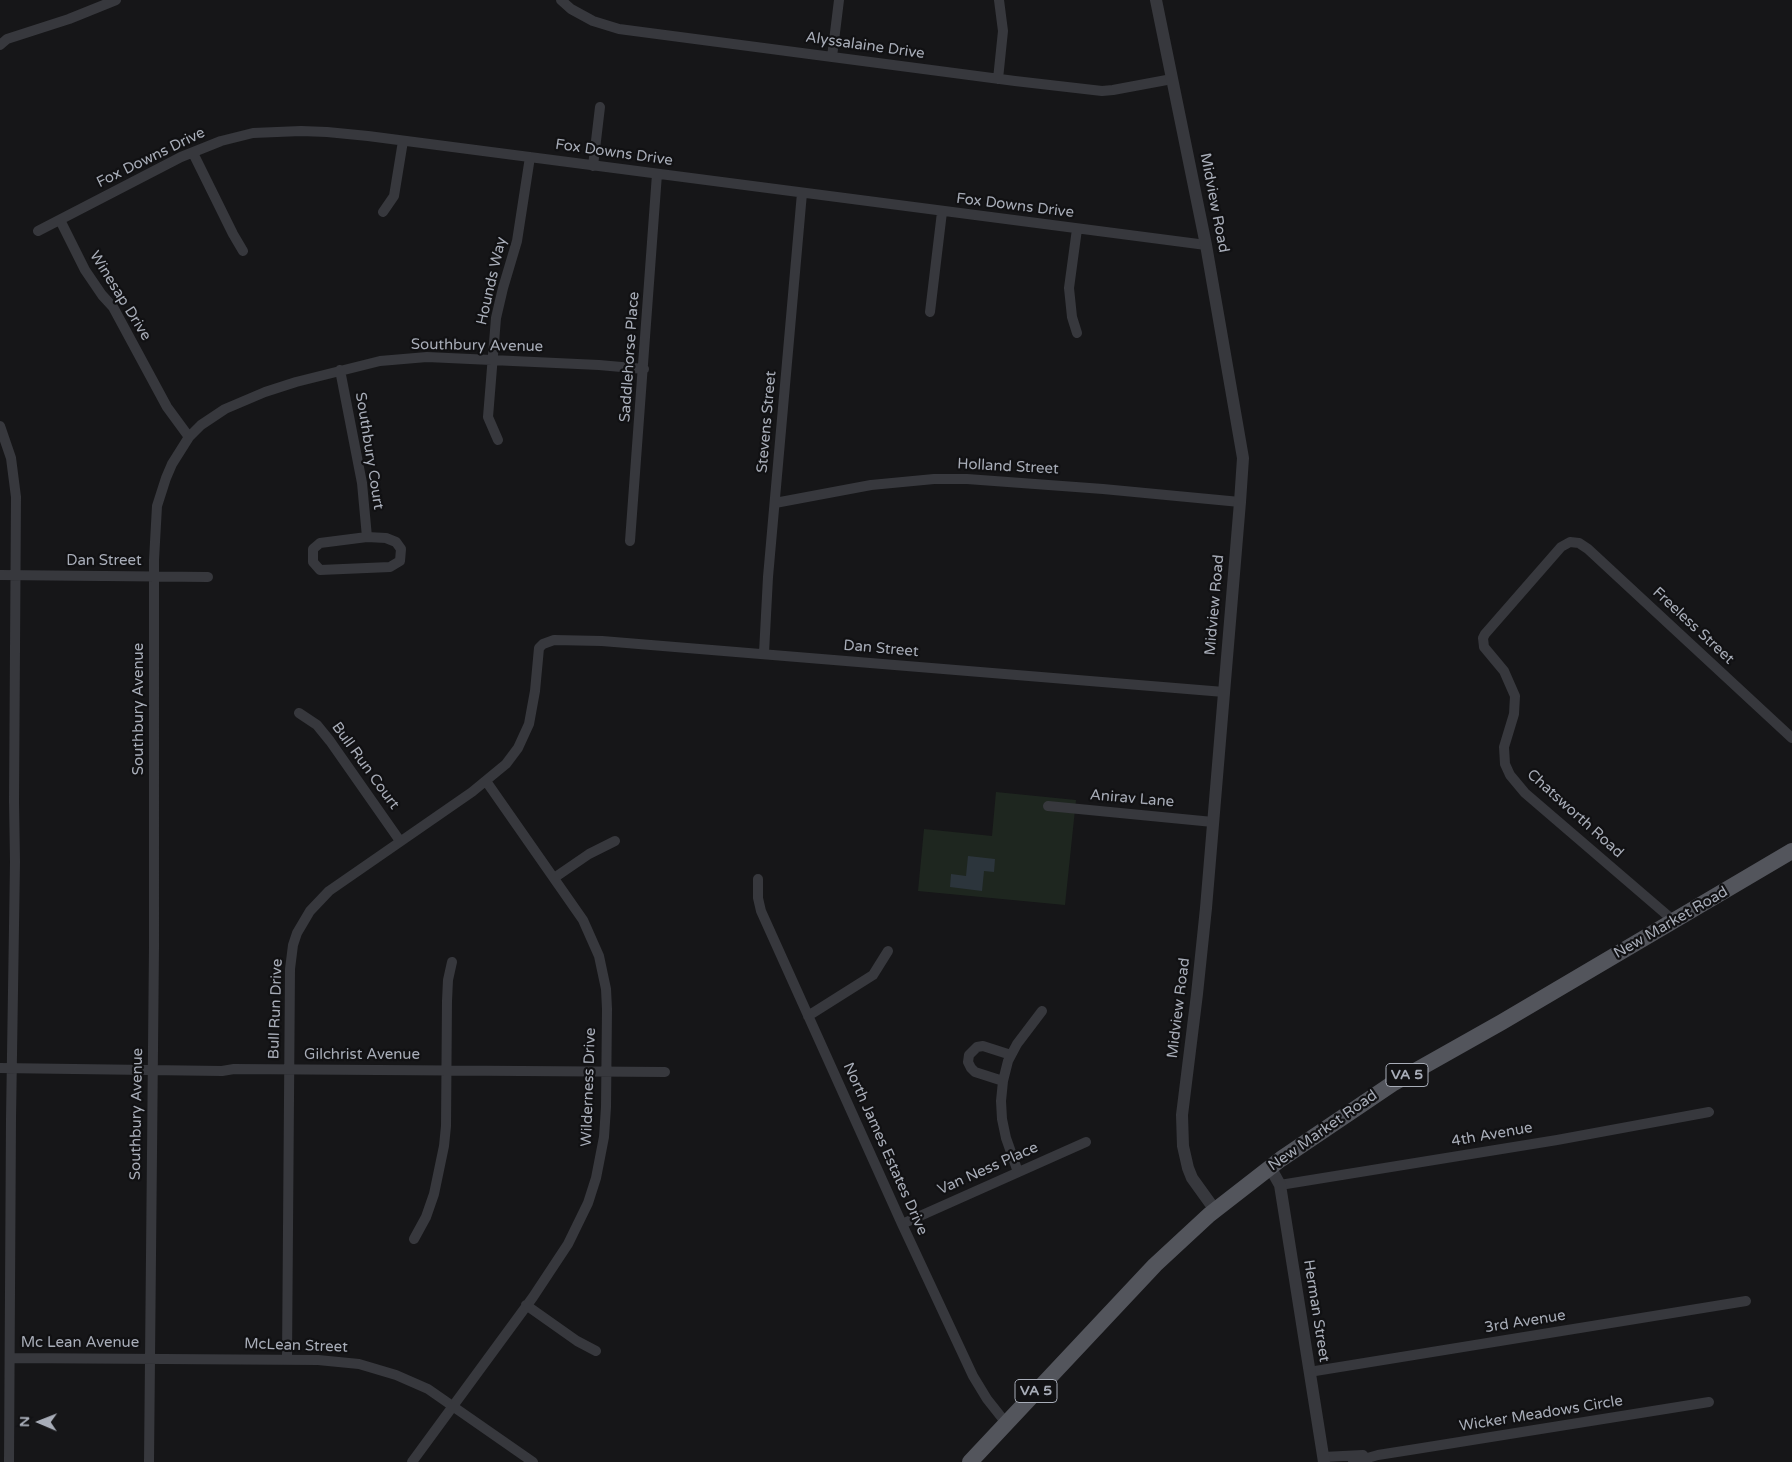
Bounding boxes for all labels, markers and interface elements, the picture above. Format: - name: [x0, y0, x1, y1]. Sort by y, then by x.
- street label: Alyssalaine Drive: [804, 29, 926, 63]
- street label: Fox Downs Drive: [94, 124, 208, 192]
- street label: Fox Downs Drive: [554, 136, 674, 170]
- street label: Midview Road: [1196, 152, 1232, 254]
- street label: Fox Downs Drive: [955, 190, 1075, 222]
- street label: Hounds Way: [473, 235, 511, 327]
- street label: Winesap Drive: [85, 248, 155, 344]
- street label: Saddlehorse Place: [616, 291, 644, 423]
- street label: Southbury Avenue: [411, 336, 543, 356]
- street label: Stevens Street: [754, 370, 780, 474]
- street label: Southbury Court: [351, 391, 387, 511]
- street label: Holland Street: [957, 455, 1059, 479]
- street label: Dan Street: [66, 552, 142, 570]
- street label: Midview Road: [1202, 554, 1228, 656]
- street label: Freeless Street: [1649, 584, 1737, 668]
- street label: Dan Street: [843, 637, 919, 661]
- street label: Southbury Avenue: [130, 643, 148, 775]
- street label: Bull Run Court: [327, 719, 403, 813]
- street label: Chatsworth Road: [1523, 766, 1627, 862]
- street label: Anirav Lane: [1089, 786, 1175, 812]
- street label: New Market Road: [1611, 883, 1731, 963]
- street label: Midview Road: [1164, 957, 1194, 1059]
- street label: Bull Run Drive: [265, 958, 287, 1060]
- street label: Wilderness Drive: [578, 1027, 600, 1147]
- street label: Gilchrist Avenue: [304, 1046, 420, 1064]
- street label: Southbury Avenue: [127, 1048, 147, 1180]
- street label: North James Estates Drive: [839, 1060, 931, 1238]
- road number: VA 5: [1386, 1064, 1428, 1086]
- street label: New Market Road: [1265, 1087, 1381, 1175]
- street label: 4th Avenue: [1450, 1119, 1534, 1151]
- street label: Van Ness Place: [935, 1139, 1041, 1199]
- street label: Herman Street: [1299, 1259, 1333, 1363]
- street label: 3rd Avenue: [1483, 1307, 1567, 1337]
- street label: Mc Lean Avenue: [21, 1334, 139, 1352]
- street label: McLean Street: [244, 1335, 348, 1357]
- road number: VA 5: [1015, 1380, 1057, 1402]
- street label: Wicker Meadows Circle: [1458, 1392, 1624, 1436]
- north arrow: [15, 1397, 65, 1447]
- text: N: [16, 1416, 33, 1428]

